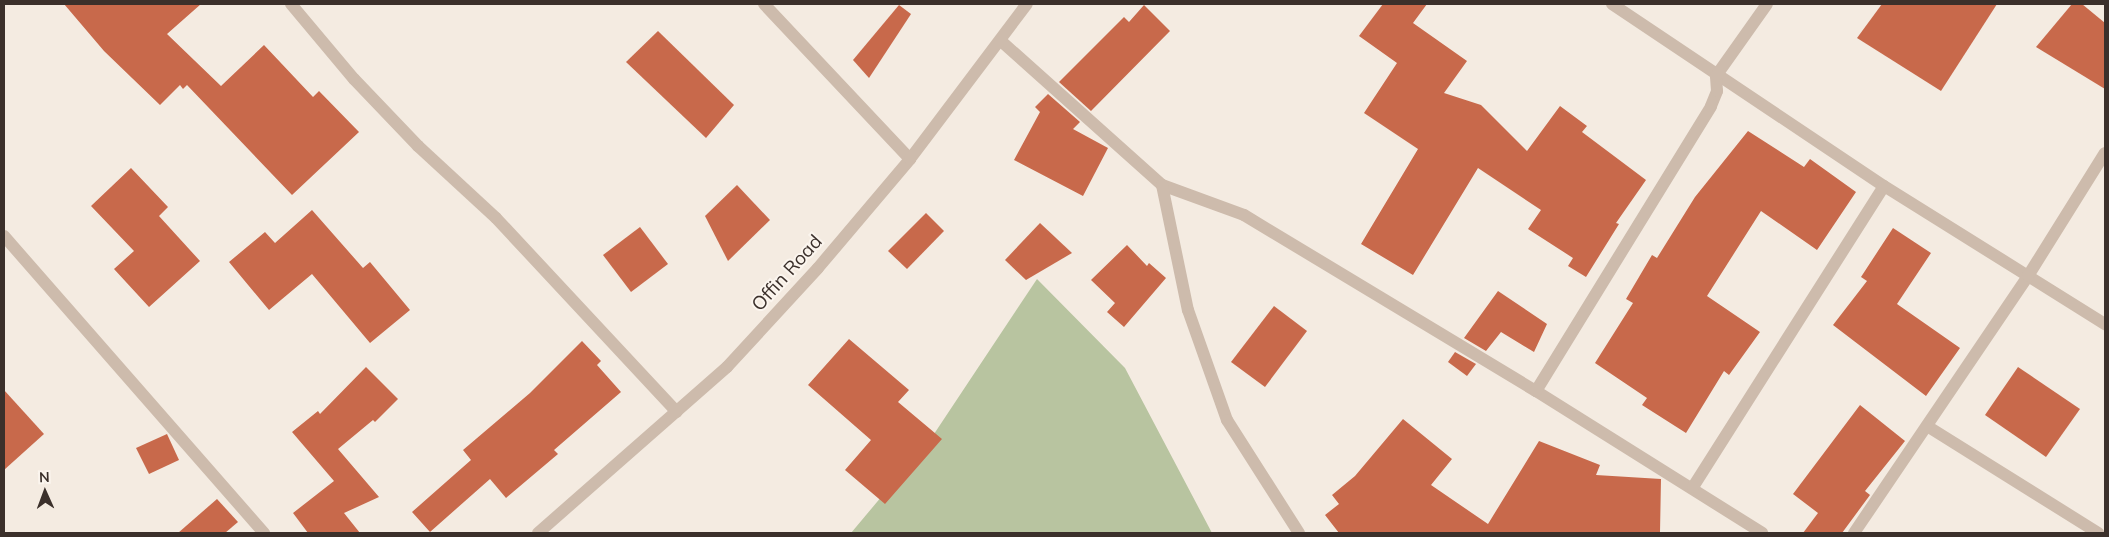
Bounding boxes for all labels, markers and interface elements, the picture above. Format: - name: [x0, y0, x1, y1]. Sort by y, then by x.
- street label: Offin Road: [747, 230, 827, 316]
- north arrow: [20, 467, 70, 517]
- text: N: [39, 468, 50, 486]

